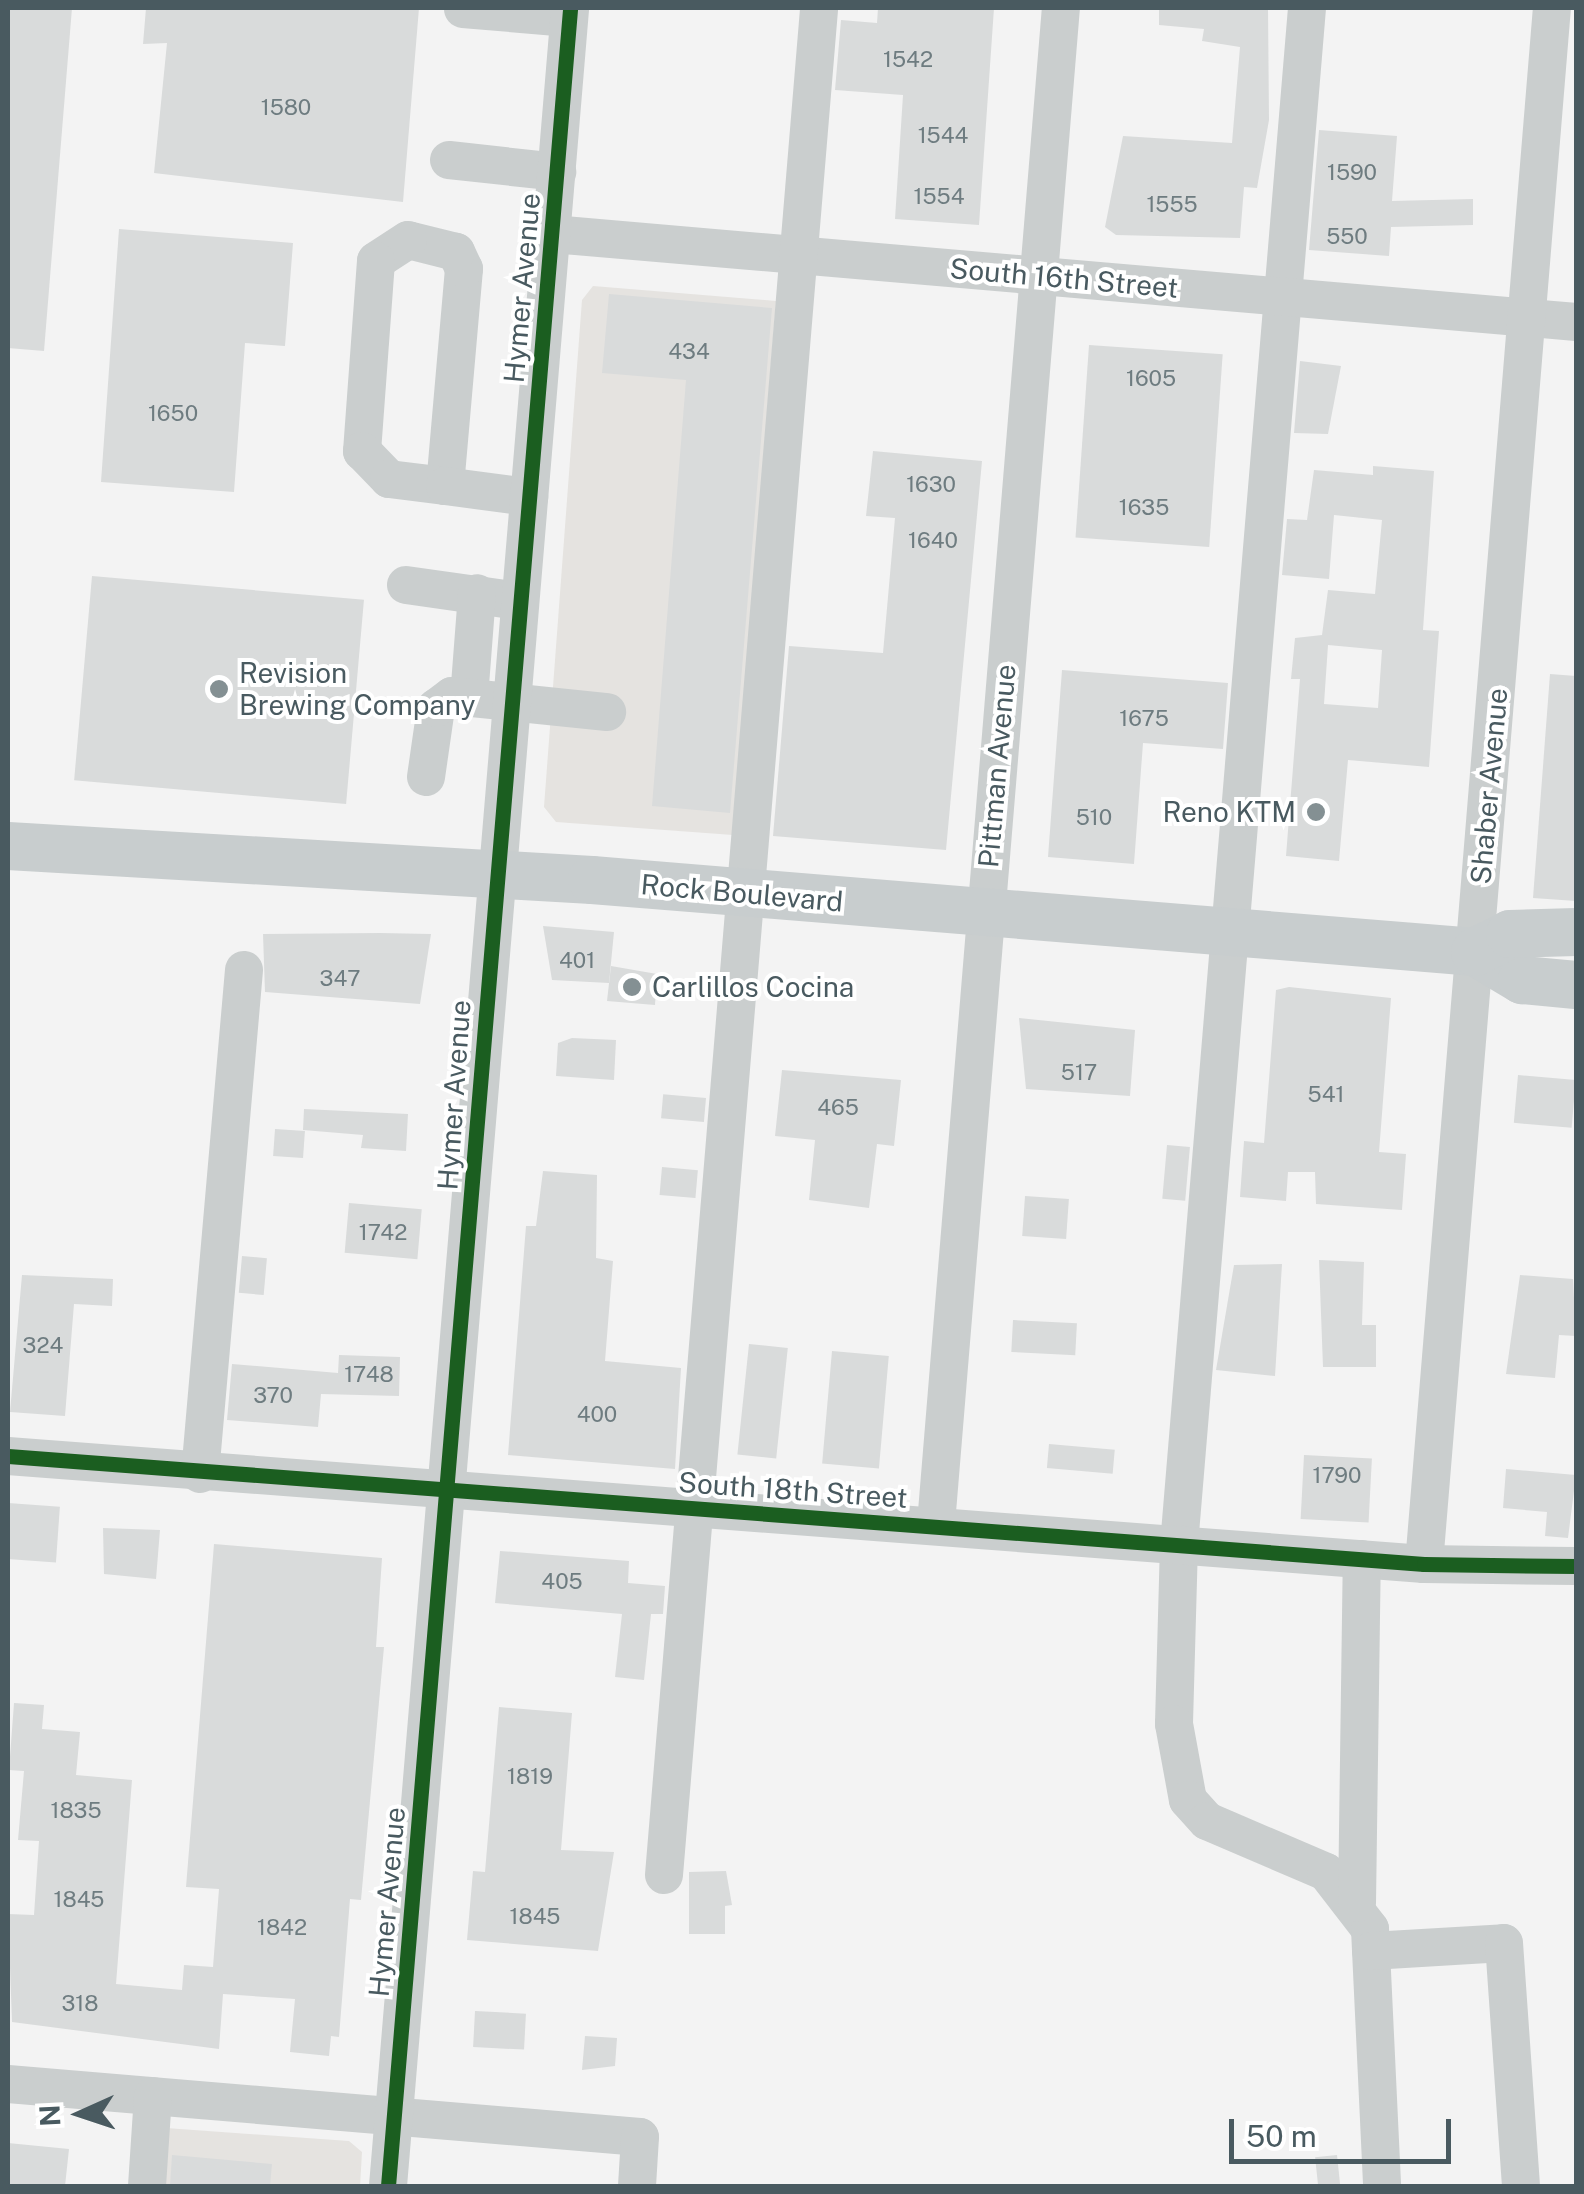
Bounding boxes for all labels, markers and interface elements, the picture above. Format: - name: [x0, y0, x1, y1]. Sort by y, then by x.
- house number: 1542: [883, 47, 933, 73]
- house number: 1580: [261, 95, 311, 121]
- house number: 1544: [918, 123, 968, 149]
- house number: 1590: [1327, 160, 1377, 186]
- house number: 1554: [914, 184, 964, 210]
- street label: Hymer Avenue: [497, 192, 547, 384]
- house number: 1555: [1146, 192, 1198, 218]
- house number: 550: [1326, 224, 1368, 250]
- street label: South 16th Street: [948, 251, 1180, 305]
- house number: 434: [668, 339, 710, 365]
- house number: 1605: [1126, 366, 1176, 392]
- house number: 1650: [148, 401, 198, 427]
- house number: 1630: [906, 472, 956, 498]
- house number: 1635: [1119, 495, 1169, 521]
- house number: 1640: [908, 528, 958, 554]
- place label: Revision Brewing Company: [239, 656, 475, 722]
- street label: Pittman Avenue: [971, 663, 1023, 869]
- marker: Revision Brewing Company: [208, 678, 230, 700]
- street label: Shaber Avenue: [1464, 686, 1514, 886]
- house number: 1675: [1119, 706, 1169, 732]
- place label: Reno KTM: [1162, 795, 1296, 829]
- marker: Reno KTM: [1305, 801, 1327, 823]
- house number: 510: [1076, 805, 1112, 831]
- street label: Rock Boulevard: [639, 867, 845, 919]
- house number: 401: [559, 948, 595, 974]
- house number: 347: [320, 966, 360, 992]
- place label: Carlillos Cocina: [652, 970, 854, 1004]
- marker: Carlillos Cocina: [621, 976, 643, 998]
- street label: Hymer Avenue: [431, 999, 477, 1191]
- house number: 517: [1061, 1060, 1097, 1086]
- house number: 541: [1308, 1082, 1344, 1108]
- house number: 465: [817, 1095, 859, 1121]
- house number: 1742: [359, 1220, 407, 1246]
- house number: 324: [23, 1333, 63, 1359]
- house number: 1748: [344, 1362, 394, 1388]
- house number: 370: [253, 1383, 293, 1409]
- house number: 400: [577, 1402, 617, 1428]
- house number: 1790: [1313, 1463, 1361, 1489]
- street label: South 18th Street: [677, 1465, 909, 1515]
- house number: 405: [541, 1569, 583, 1595]
- house number: 1819: [507, 1764, 553, 1790]
- house number: 1835: [50, 1798, 102, 1824]
- street label: Hymer Avenue: [362, 1806, 412, 1998]
- house number: 1845: [54, 1887, 104, 1913]
- house number: 1845: [510, 1904, 560, 1930]
- house number: 1842: [257, 1915, 307, 1941]
- house number: 318: [61, 1991, 99, 2017]
- north arrow: [30, 2064, 130, 2164]
- scale bar: [1234, 2099, 1456, 2161]
- text: N: [32, 2104, 67, 2127]
- text: 50 m: [1246, 2118, 1317, 2154]

